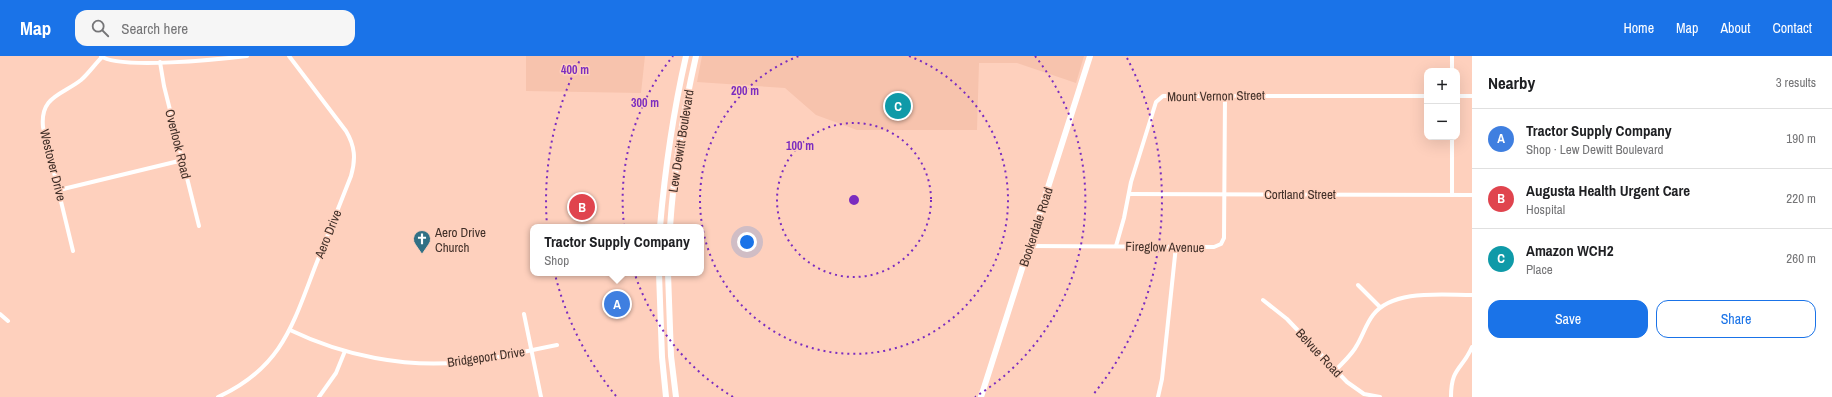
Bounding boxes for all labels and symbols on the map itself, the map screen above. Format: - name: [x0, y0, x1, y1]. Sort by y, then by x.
- text: 400 m: [561, 62, 589, 78]
- text: 200 m: [731, 83, 759, 99]
- street label: Mount Vernon Street: [1167, 87, 1265, 105]
- street label: Lew Dewitt Boulevard: [664, 88, 698, 194]
- pin: C: [885, 91, 911, 121]
- text: 300 m: [631, 95, 659, 111]
- street label: Overlook Road: [161, 107, 195, 181]
- street label: Westover Drive: [36, 127, 70, 203]
- text: 100 m: [786, 138, 814, 154]
- street label: Bookerdale Road: [1015, 185, 1057, 269]
- street label: Cortland Street: [1264, 186, 1336, 203]
- pin: B: [569, 192, 595, 222]
- centre of rings: [847, 193, 861, 207]
- street label: Aero Drive: [310, 207, 345, 262]
- place label: Aero Drive Church: [434, 224, 486, 256]
- church icon: Aero Drive Church: [412, 229, 432, 254]
- your location: [737, 232, 757, 252]
- street label: Fireglow Avenue: [1125, 238, 1205, 256]
- pin: A: [604, 289, 630, 319]
- street label: Belvue Road: [1292, 325, 1346, 381]
- street label: Bridgeport Drive: [446, 343, 526, 371]

